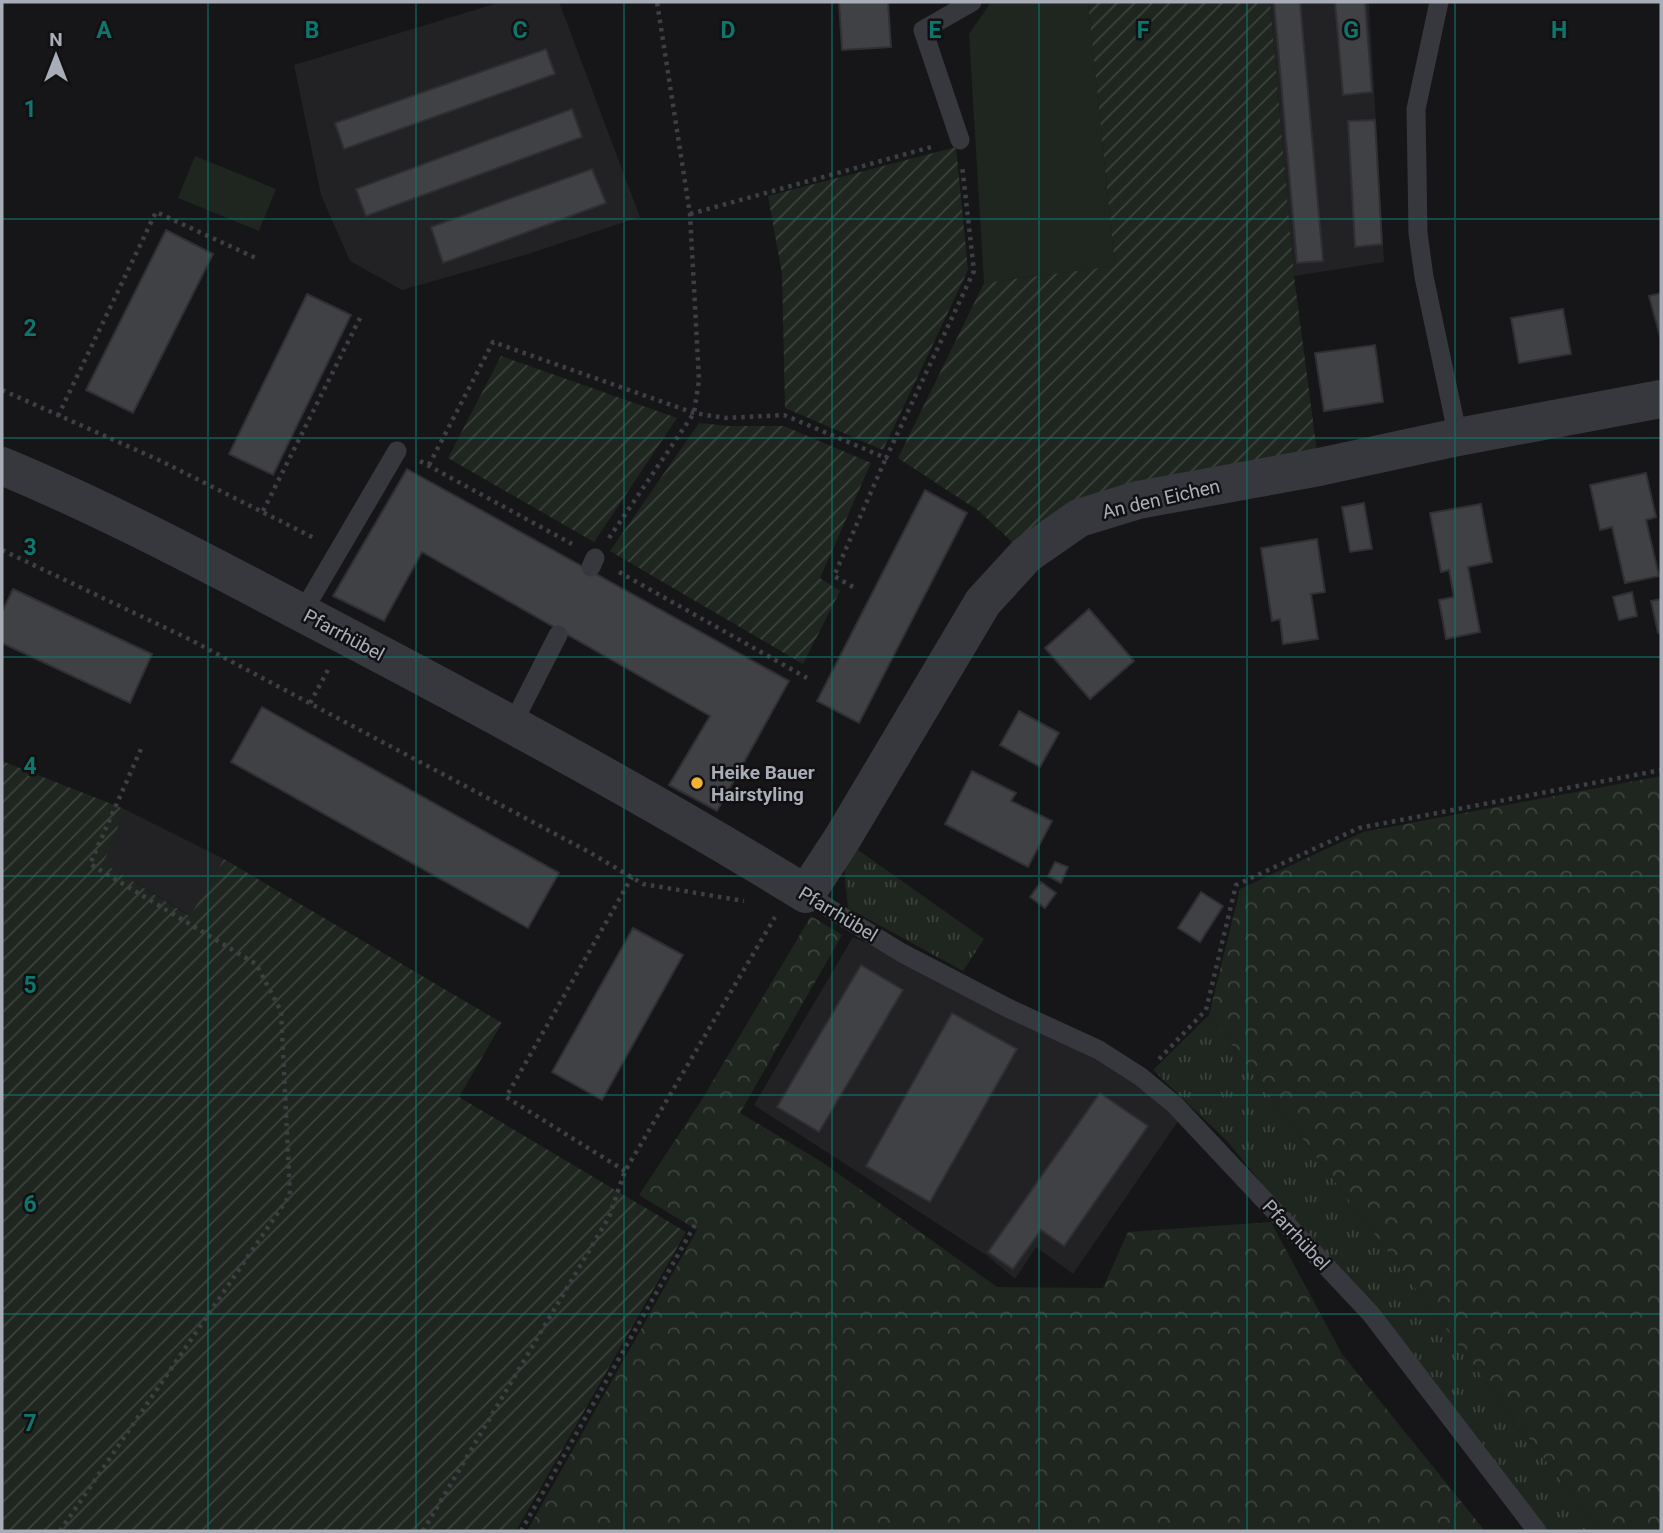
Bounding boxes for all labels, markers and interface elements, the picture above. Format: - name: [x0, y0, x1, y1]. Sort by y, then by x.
- text: A: [96, 17, 112, 44]
- text: B: [305, 17, 319, 44]
- text: C: [512, 17, 528, 44]
- text: D: [721, 17, 735, 44]
- text: E: [929, 17, 942, 44]
- text: F: [1137, 17, 1150, 44]
- text: G: [1343, 17, 1359, 44]
- text: H: [1551, 17, 1567, 44]
- north arrow: [21, 21, 91, 91]
- text: N: [49, 28, 63, 51]
- text: 1: [23, 96, 37, 123]
- text: 2: [23, 315, 37, 342]
- street label: An den Eichen: [1100, 474, 1222, 524]
- text: 3: [23, 534, 37, 561]
- street label: Pfarrhübel: [300, 604, 388, 666]
- text: 4: [23, 753, 37, 780]
- place label: Heike Bauer Hairstyling: [711, 761, 815, 806]
- marker: Heike Bauer Hairstyling: [689, 775, 705, 791]
- street label: Pfarrhübel: [794, 881, 882, 947]
- text: 5: [23, 972, 37, 999]
- text: 6: [23, 1191, 37, 1218]
- street label: Pfarrhübel: [1258, 1195, 1334, 1275]
- text: 7: [23, 1410, 37, 1437]

